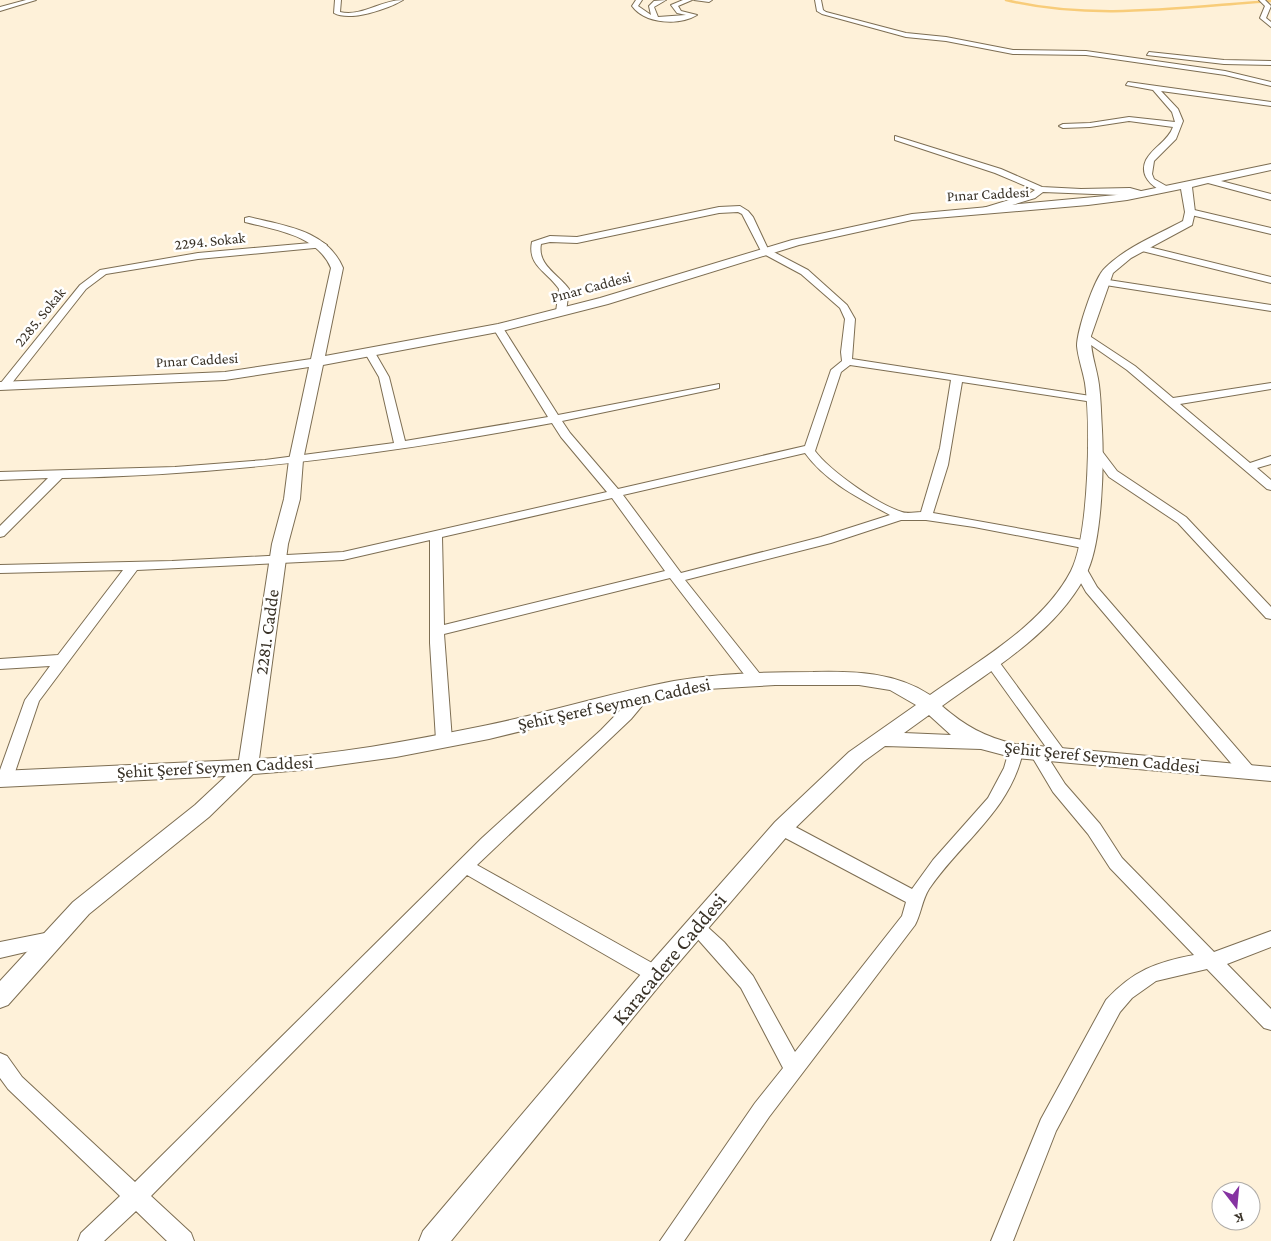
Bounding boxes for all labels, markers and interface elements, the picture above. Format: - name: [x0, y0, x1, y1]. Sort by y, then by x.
- street label: Pınar Caddesi: [946, 184, 1030, 204]
- street label: 2294. Sokak: [174, 229, 247, 253]
- street label: Pınar Caddesi: [549, 269, 633, 305]
- street label: 2285. Sokak: [11, 284, 69, 350]
- street label: Pınar Caddesi: [155, 350, 239, 370]
- street label: 2281. Cadde: [251, 588, 283, 676]
- street label: Şehit Şeref Seymen Caddesi: [516, 674, 712, 734]
- street label: Şehit Şeref Seymen Caddesi: [1003, 737, 1201, 777]
- street label: Şehit Şeref Seymen Caddesi: [116, 752, 314, 782]
- street label: Karacadere Caddesi: [607, 888, 731, 1030]
- north arrow: [1211, 1181, 1261, 1231]
- text: K: [1232, 1210, 1246, 1228]

